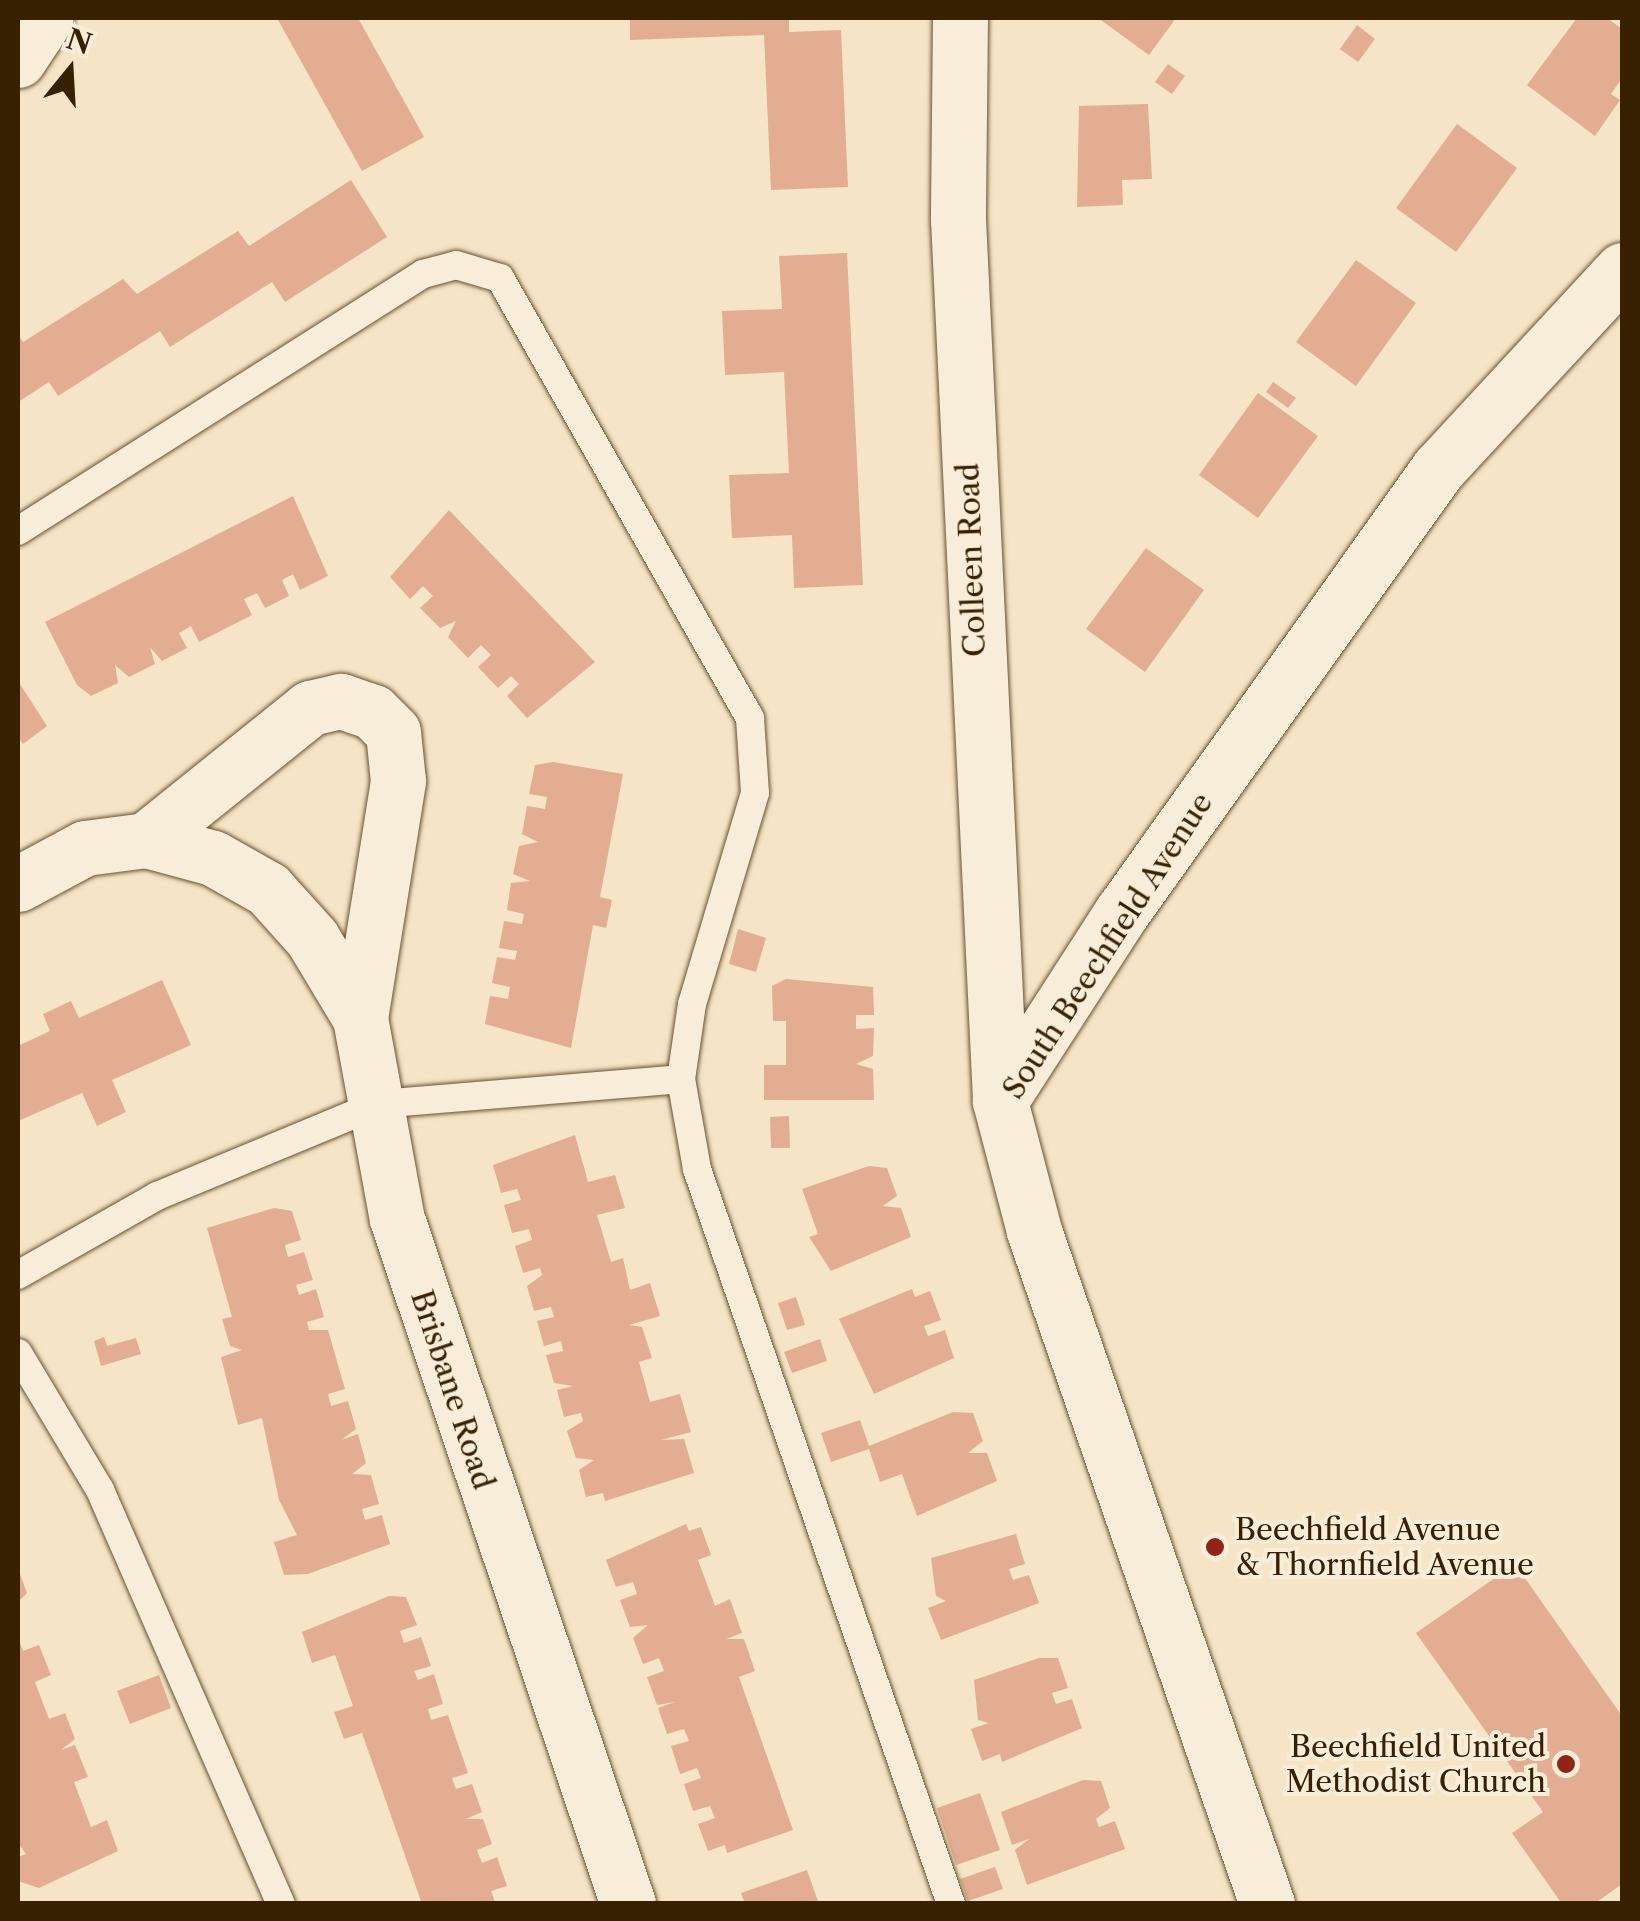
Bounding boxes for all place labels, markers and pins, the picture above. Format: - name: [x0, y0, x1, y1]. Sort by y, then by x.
- place label: Beechfield Avenue & Thornfield Avenue: [1235, 1512, 1536, 1582]
- marker: Beechfield Avenue & Thornfield Avenue: [1204, 1536, 1226, 1558]
- place label: Beechfield United Methodist Church: [1286, 1729, 1546, 1800]
- marker: Beechfield United Methodist Church: [1555, 1753, 1577, 1775]

